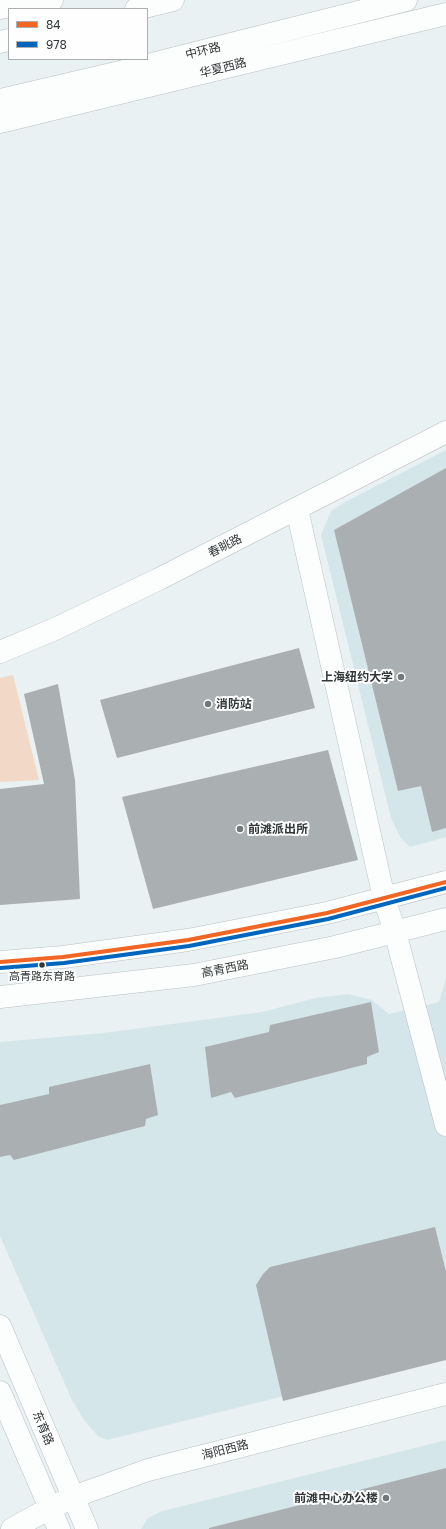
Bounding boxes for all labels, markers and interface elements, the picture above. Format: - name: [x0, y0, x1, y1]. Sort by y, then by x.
- legend: [8, 8, 148, 60]
- text: 84: [46, 17, 61, 32]
- text: 978: [46, 37, 67, 52]
- street label: 中环路: [184, 40, 222, 62]
- street label: 华夏西路: [198, 55, 248, 81]
- street label: 春眺路: [206, 531, 244, 561]
- place label: 上海纽约大学: [321, 670, 393, 684]
- marker: 上海纽约大学: [396, 672, 406, 682]
- place label: 消防站: [216, 697, 252, 711]
- marker: 消防站: [203, 699, 213, 709]
- place label: 前滩派出所: [248, 822, 308, 836]
- marker: 前滩派出所: [235, 824, 245, 834]
- street label: 高青西路: [200, 957, 250, 981]
- marker: 高青路东育路: [37, 960, 47, 970]
- place label: 高青路东育路: [9, 970, 75, 984]
- street label: 东育路: [29, 1409, 57, 1447]
- street label: 海阳西路: [200, 1437, 250, 1463]
- place label: 前滩中心办公楼: [294, 1491, 378, 1505]
- marker: 前滩中心办公楼: [381, 1493, 391, 1503]

